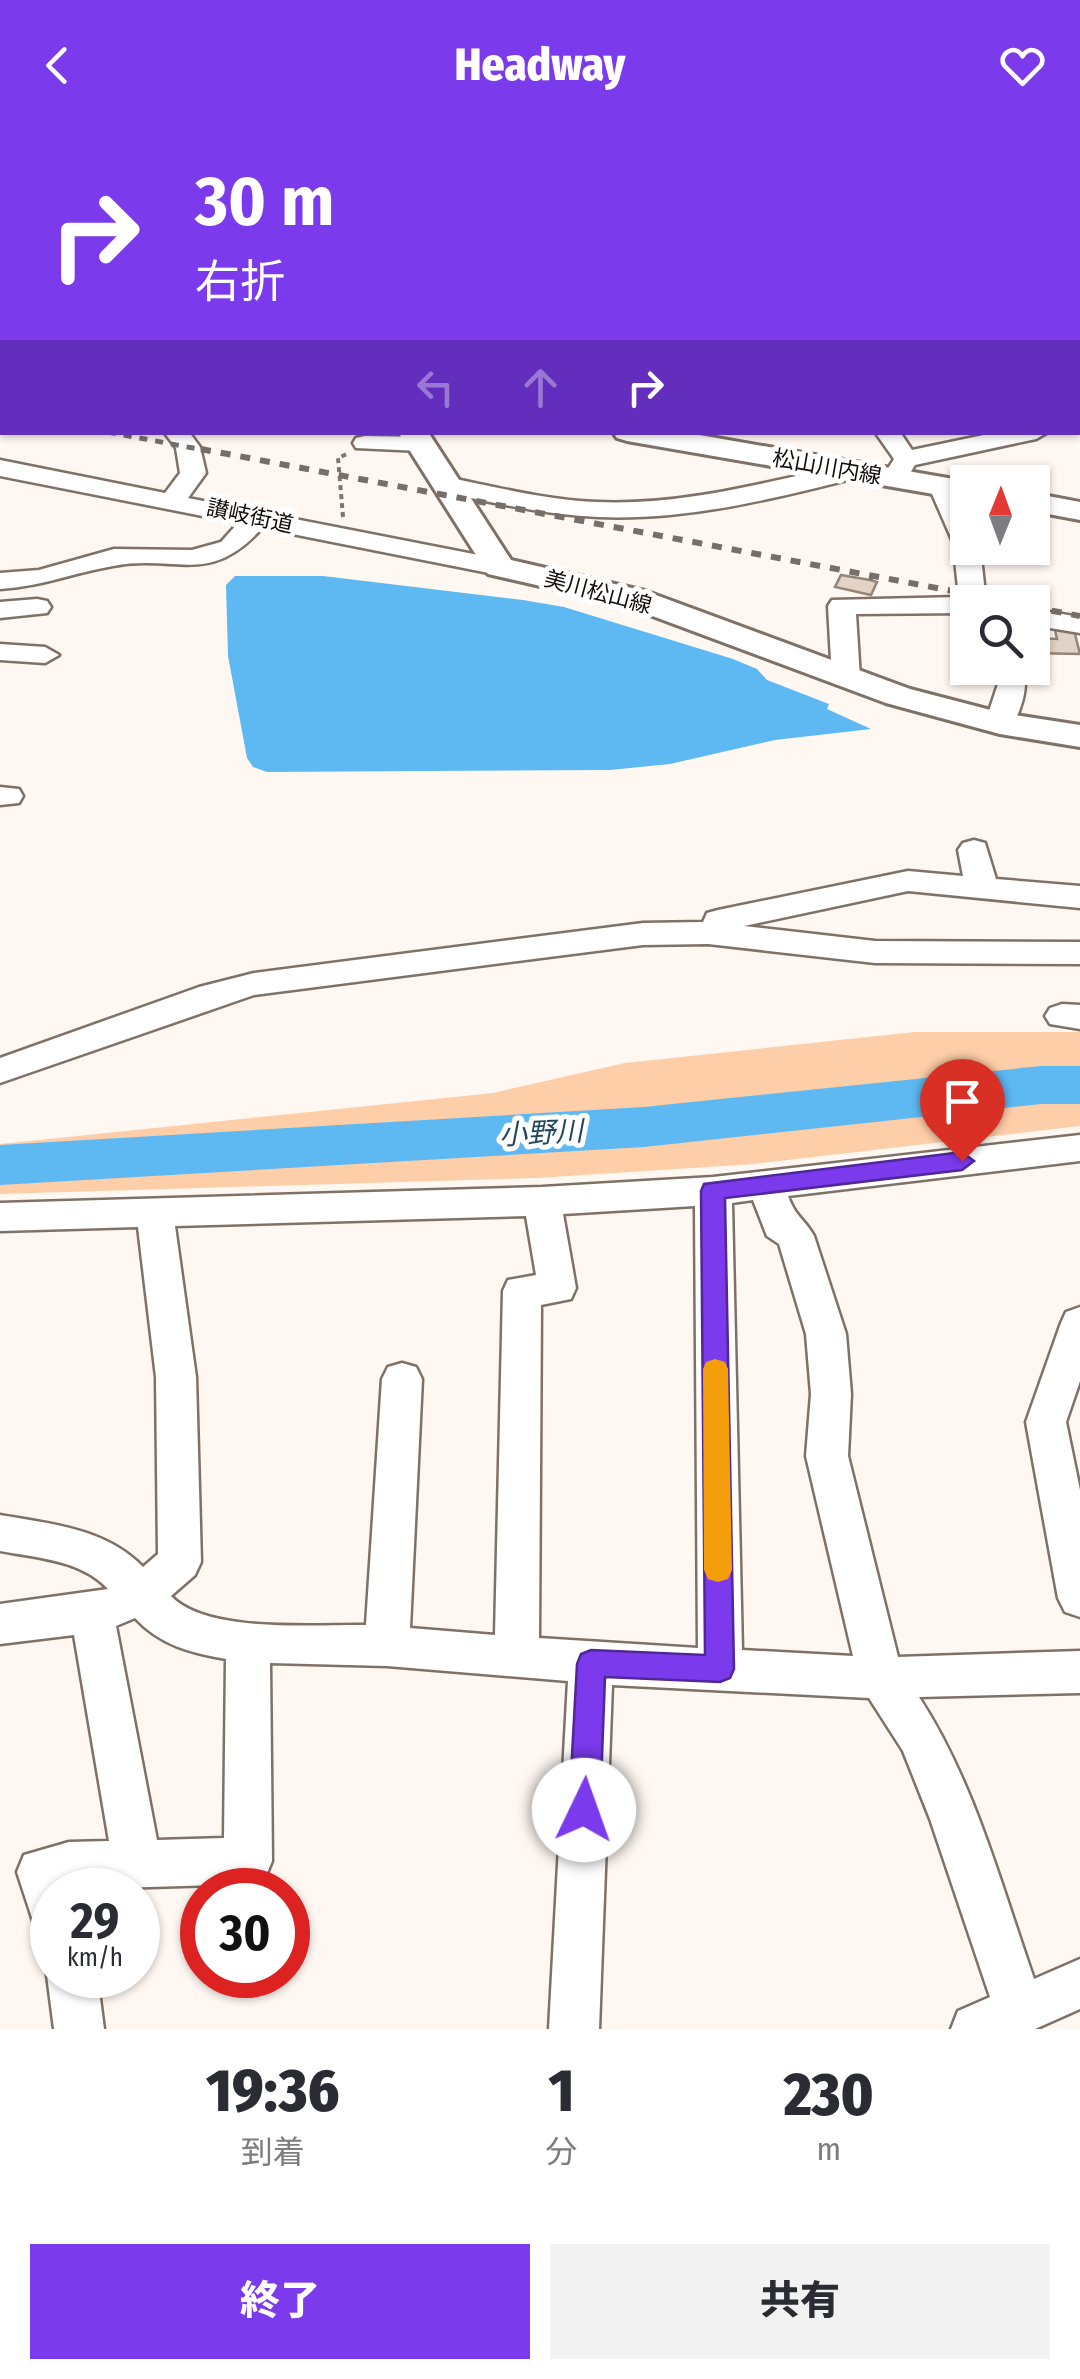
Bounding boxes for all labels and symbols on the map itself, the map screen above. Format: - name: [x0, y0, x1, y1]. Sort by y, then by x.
- street label: 松山川内線: [770, 444, 884, 490]
- north arrow: [950, 465, 1050, 565]
- street label: 讃岐街道: [204, 494, 296, 538]
- street label: 美川松山線: [541, 565, 655, 619]
- pin: [920, 1059, 1005, 1162]
- water label: 小野川: [498, 1114, 587, 1152]
- position arrow: [532, 1758, 636, 1862]
- speed limit sign: 30: [180, 1868, 310, 1998]

